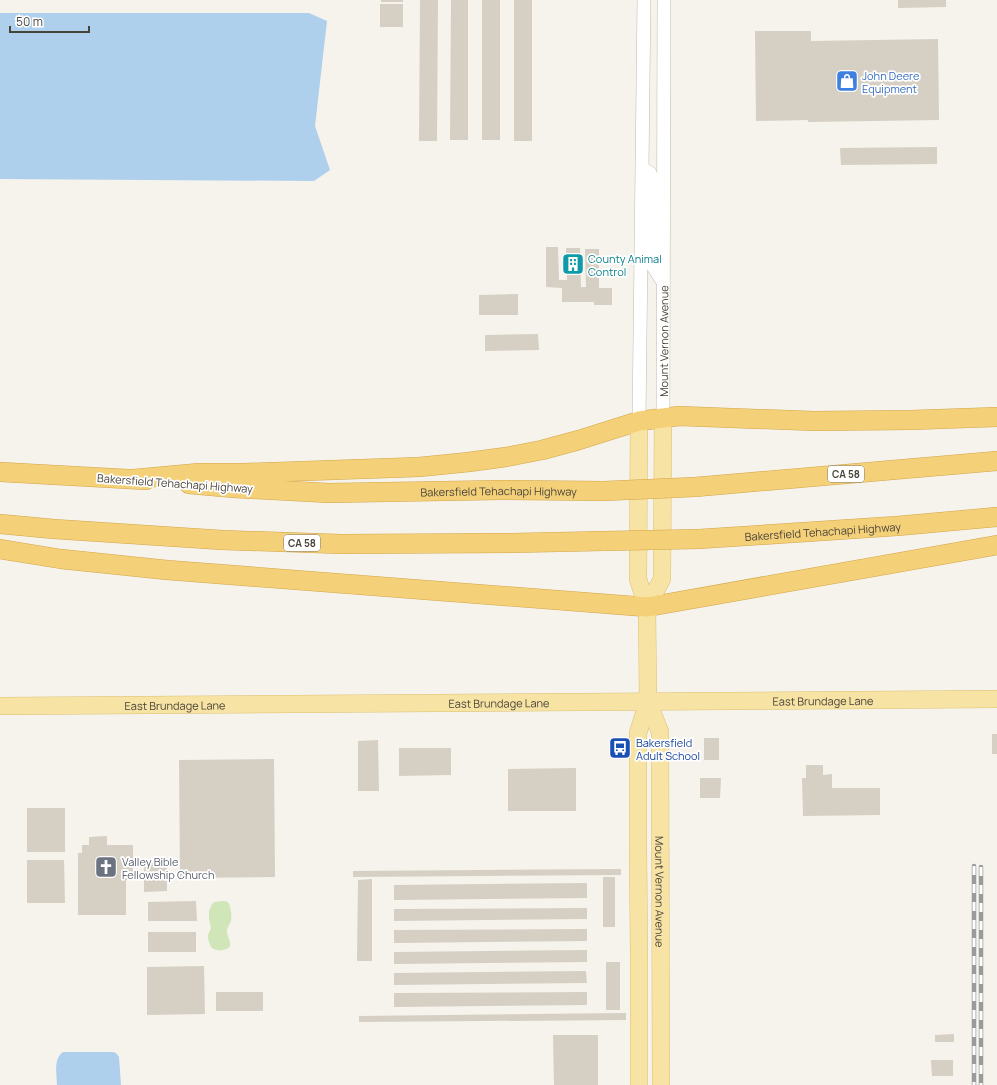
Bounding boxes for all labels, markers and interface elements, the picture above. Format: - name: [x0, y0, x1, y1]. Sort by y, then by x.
- scale bar: [10, 8, 89, 34]
- text: 50 m: [16, 13, 43, 30]
- shop icon: John Deere Equipment: [834, 68, 860, 94]
- place label: John Deere Equipment: [862, 68, 920, 96]
- building icon: County Animal Control: [560, 251, 586, 277]
- place label: County Animal Control: [588, 251, 662, 279]
- street label: Mount Vernon Avenue: [656, 285, 671, 397]
- road number: CA 58: [828, 466, 864, 482]
- street label: Bakersfield Tehachapi Highway: [97, 470, 254, 496]
- street label: Bakersfield Tehachapi Highway: [420, 482, 577, 499]
- street label: Bakersfield Tehachapi Highway: [744, 518, 902, 543]
- road number: CA 58: [284, 535, 320, 551]
- street label: East Brundage Lane: [772, 692, 874, 708]
- street label: East Brundage Lane: [448, 695, 550, 710]
- street label: East Brundage Lane: [124, 697, 226, 713]
- bus stop icon: Bakersfield Adult School: [607, 735, 633, 761]
- place label: Bakersfield Adult School: [636, 735, 700, 763]
- street label: Mount Vernon Avenue: [653, 836, 668, 948]
- church icon: Valley Bible Fellowship Church: [93, 854, 119, 880]
- place label: Valley Bible Fellowship Church: [122, 854, 214, 882]

